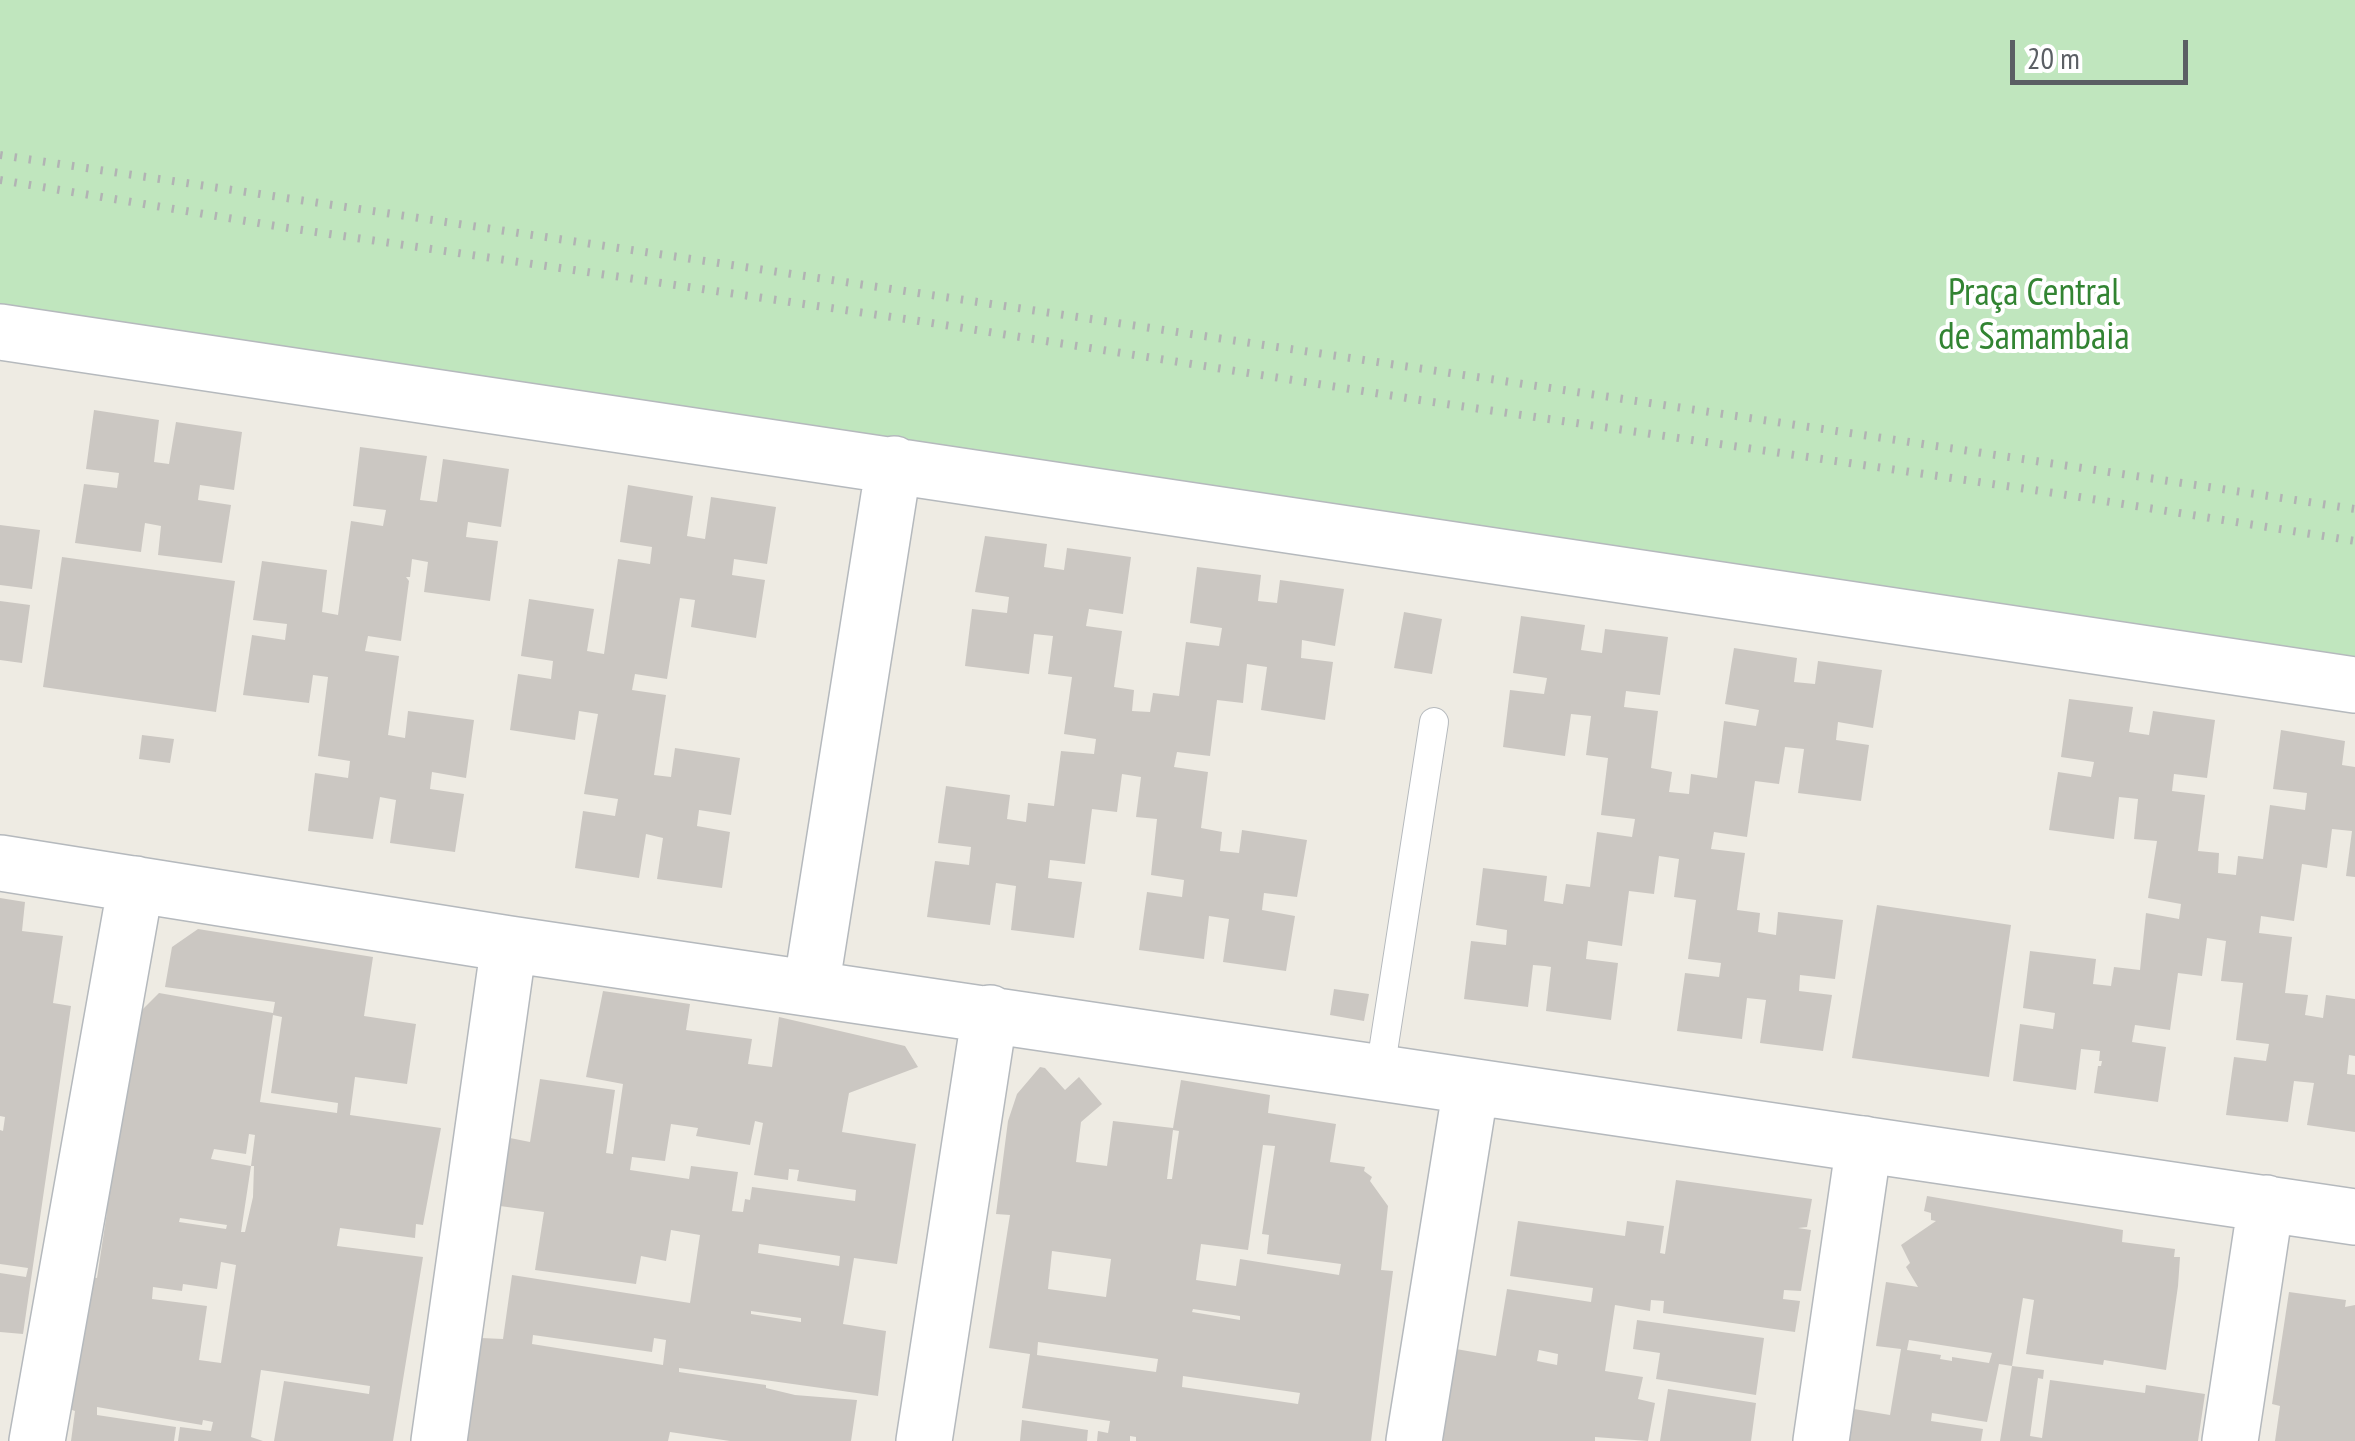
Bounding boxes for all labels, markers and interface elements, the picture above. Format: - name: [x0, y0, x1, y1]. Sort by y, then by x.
- scale bar: [2015, 20, 2192, 82]
- text: 20 m: [2027, 38, 2080, 77]
- park label: Praça Central de Samambaia: [1938, 271, 2130, 360]

